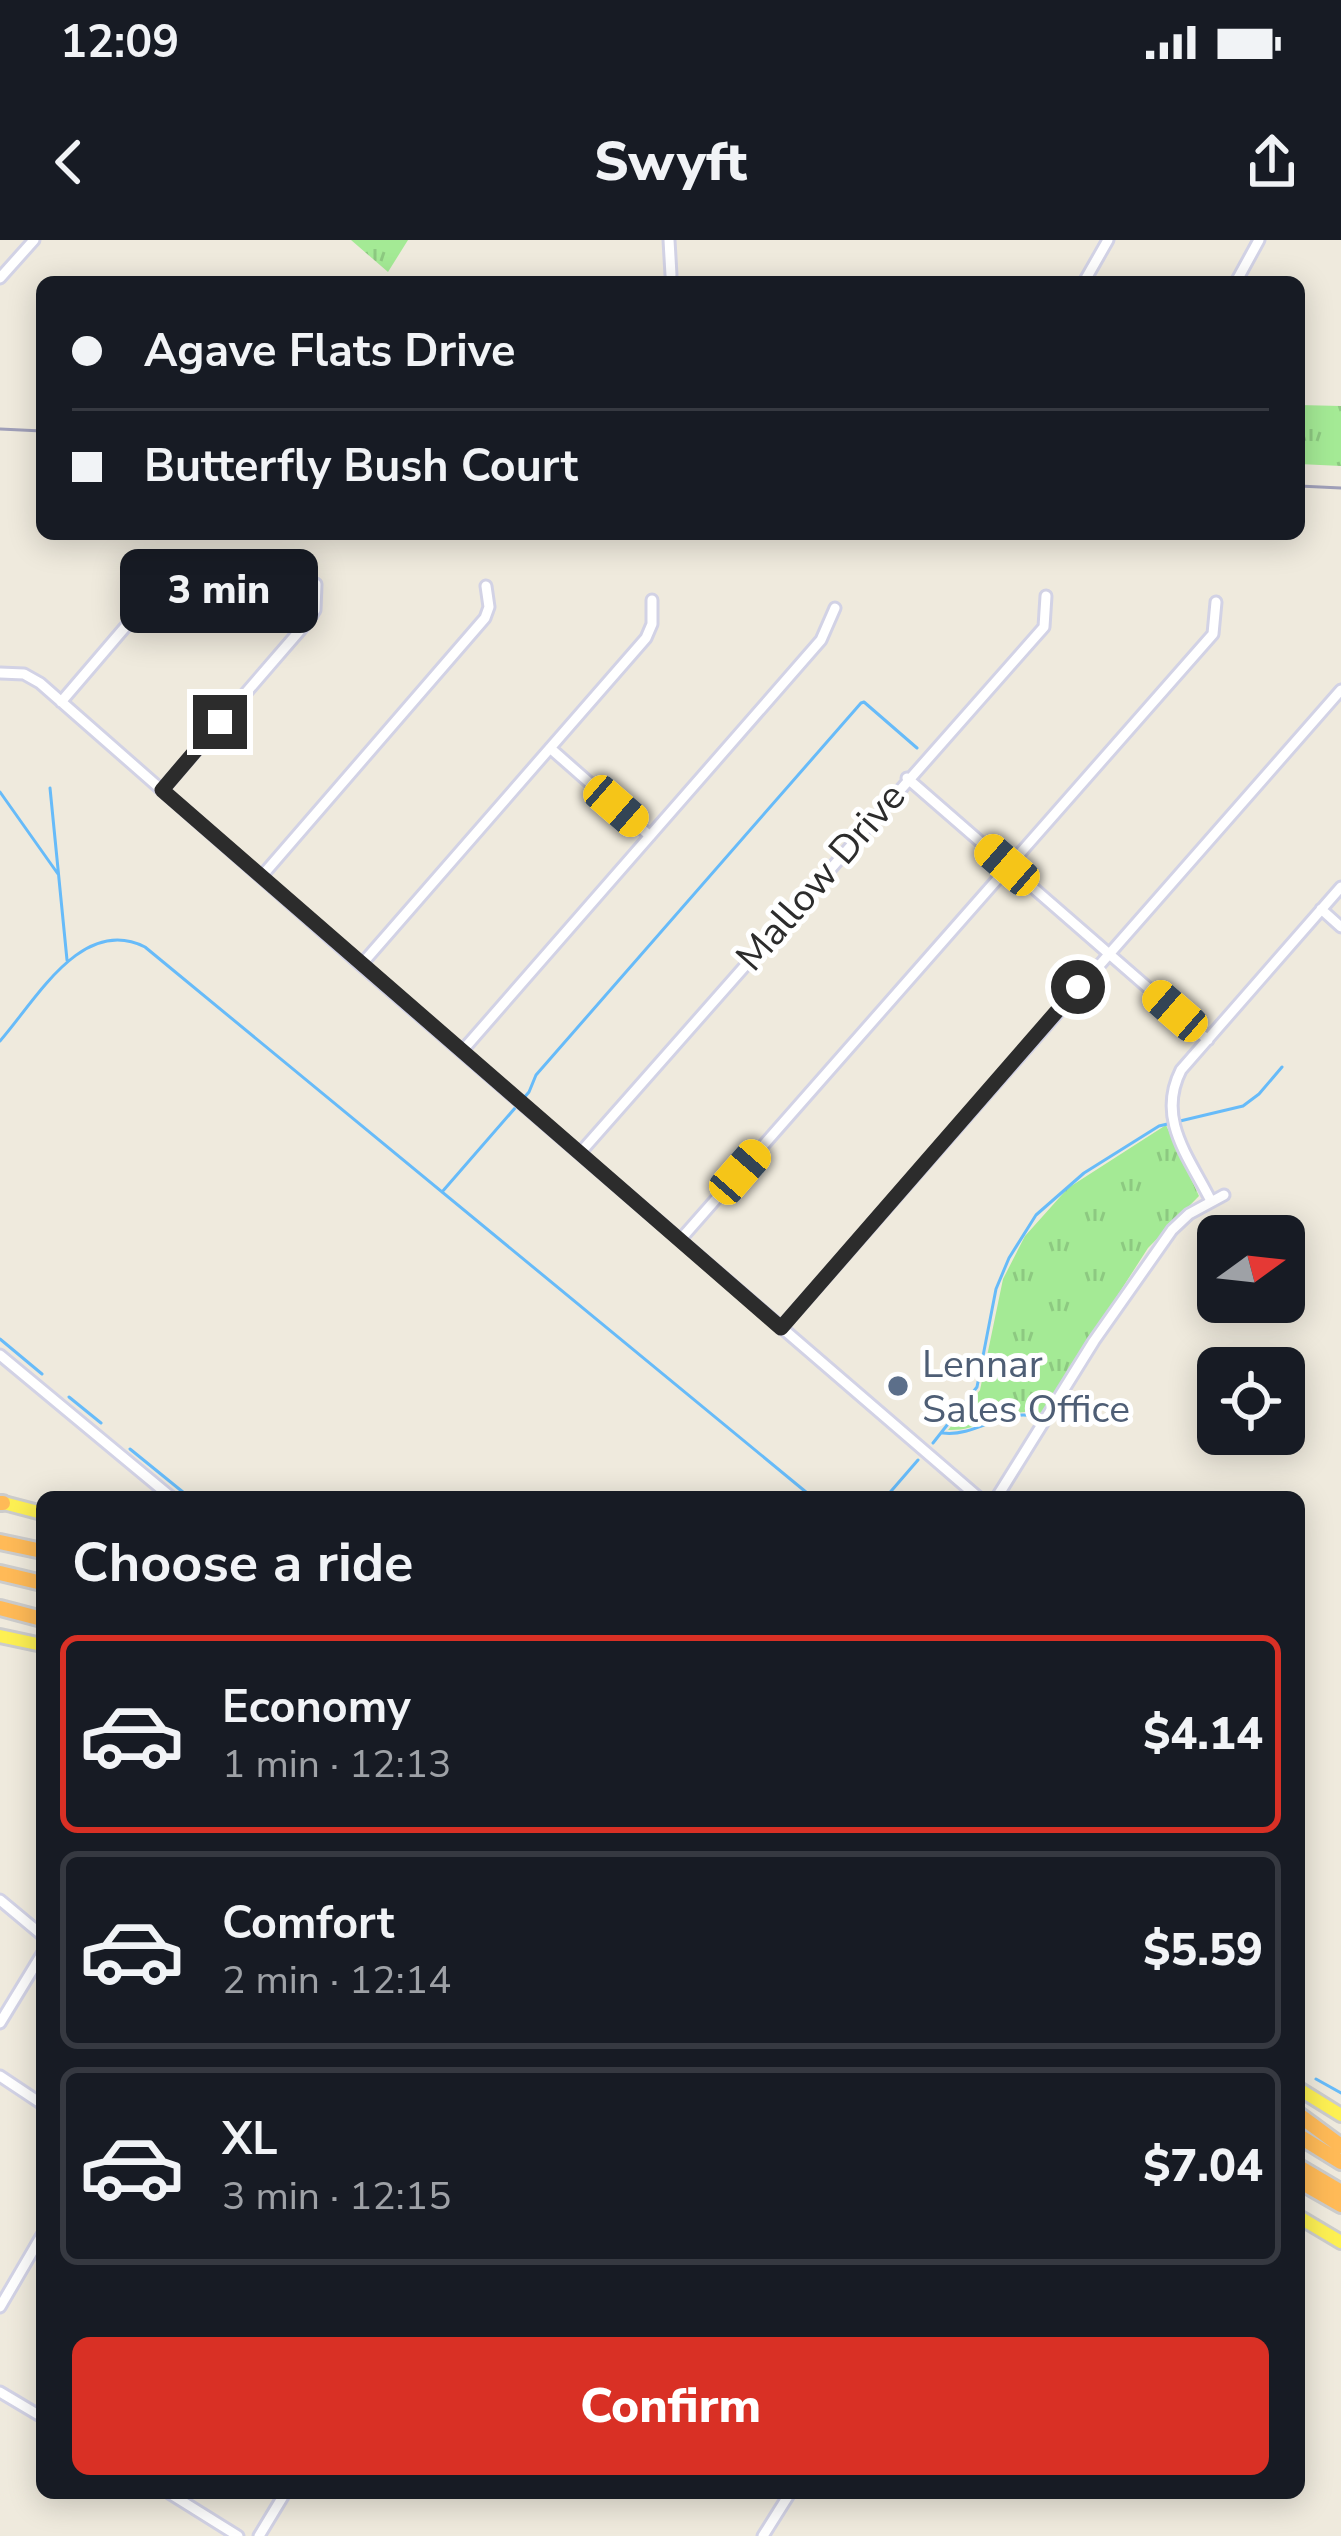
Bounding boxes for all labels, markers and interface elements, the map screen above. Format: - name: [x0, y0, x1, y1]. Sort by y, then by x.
- text: 12:09: [60, 12, 179, 73]
- text: Swyft: [594, 125, 747, 199]
- icon: back: [36, 129, 102, 195]
- icon: share: [1239, 129, 1305, 195]
- text: Agave Flats Drive: [144, 321, 515, 382]
- text: Butterfly Bush Court: [144, 436, 578, 497]
- callout: 3 min: [121, 548, 319, 632]
- text: 3 min: [168, 564, 270, 617]
- route end: [193, 695, 247, 749]
- car: [577, 769, 655, 843]
- street label: Mallow Drive: [724, 771, 918, 983]
- car: [968, 828, 1046, 902]
- route start: [1051, 960, 1105, 1014]
- car: [1136, 974, 1214, 1048]
- car: [703, 1133, 777, 1211]
- north arrow: [1197, 1215, 1305, 1323]
- map controls: [1197, 1215, 1305, 1455]
- place label: Lennar Sales Office: [922, 1338, 1130, 1436]
- button: locate: [1197, 1347, 1305, 1455]
- marker: Lennar Sales Office: [885, 1373, 911, 1399]
- text: Choose a ride: [72, 1526, 413, 1600]
- text: Economy: [222, 1677, 411, 1738]
- icon: car: [78, 1680, 186, 1788]
- text: $4.14: [1143, 1704, 1263, 1765]
- text: 1 min · 12:13: [222, 1738, 451, 1791]
- text: Comfort: [222, 1893, 394, 1954]
- icon: car: [78, 1896, 186, 2004]
- text: $5.59: [1143, 1920, 1263, 1981]
- text: 2 min · 12:14: [222, 1954, 451, 2007]
- text: XL: [222, 2109, 278, 2170]
- icon: car: [78, 2112, 186, 2220]
- text: $7.04: [1143, 2136, 1263, 2197]
- text: 3 min · 12:15: [222, 2170, 451, 2223]
- button: Confirm: [72, 2337, 1269, 2475]

